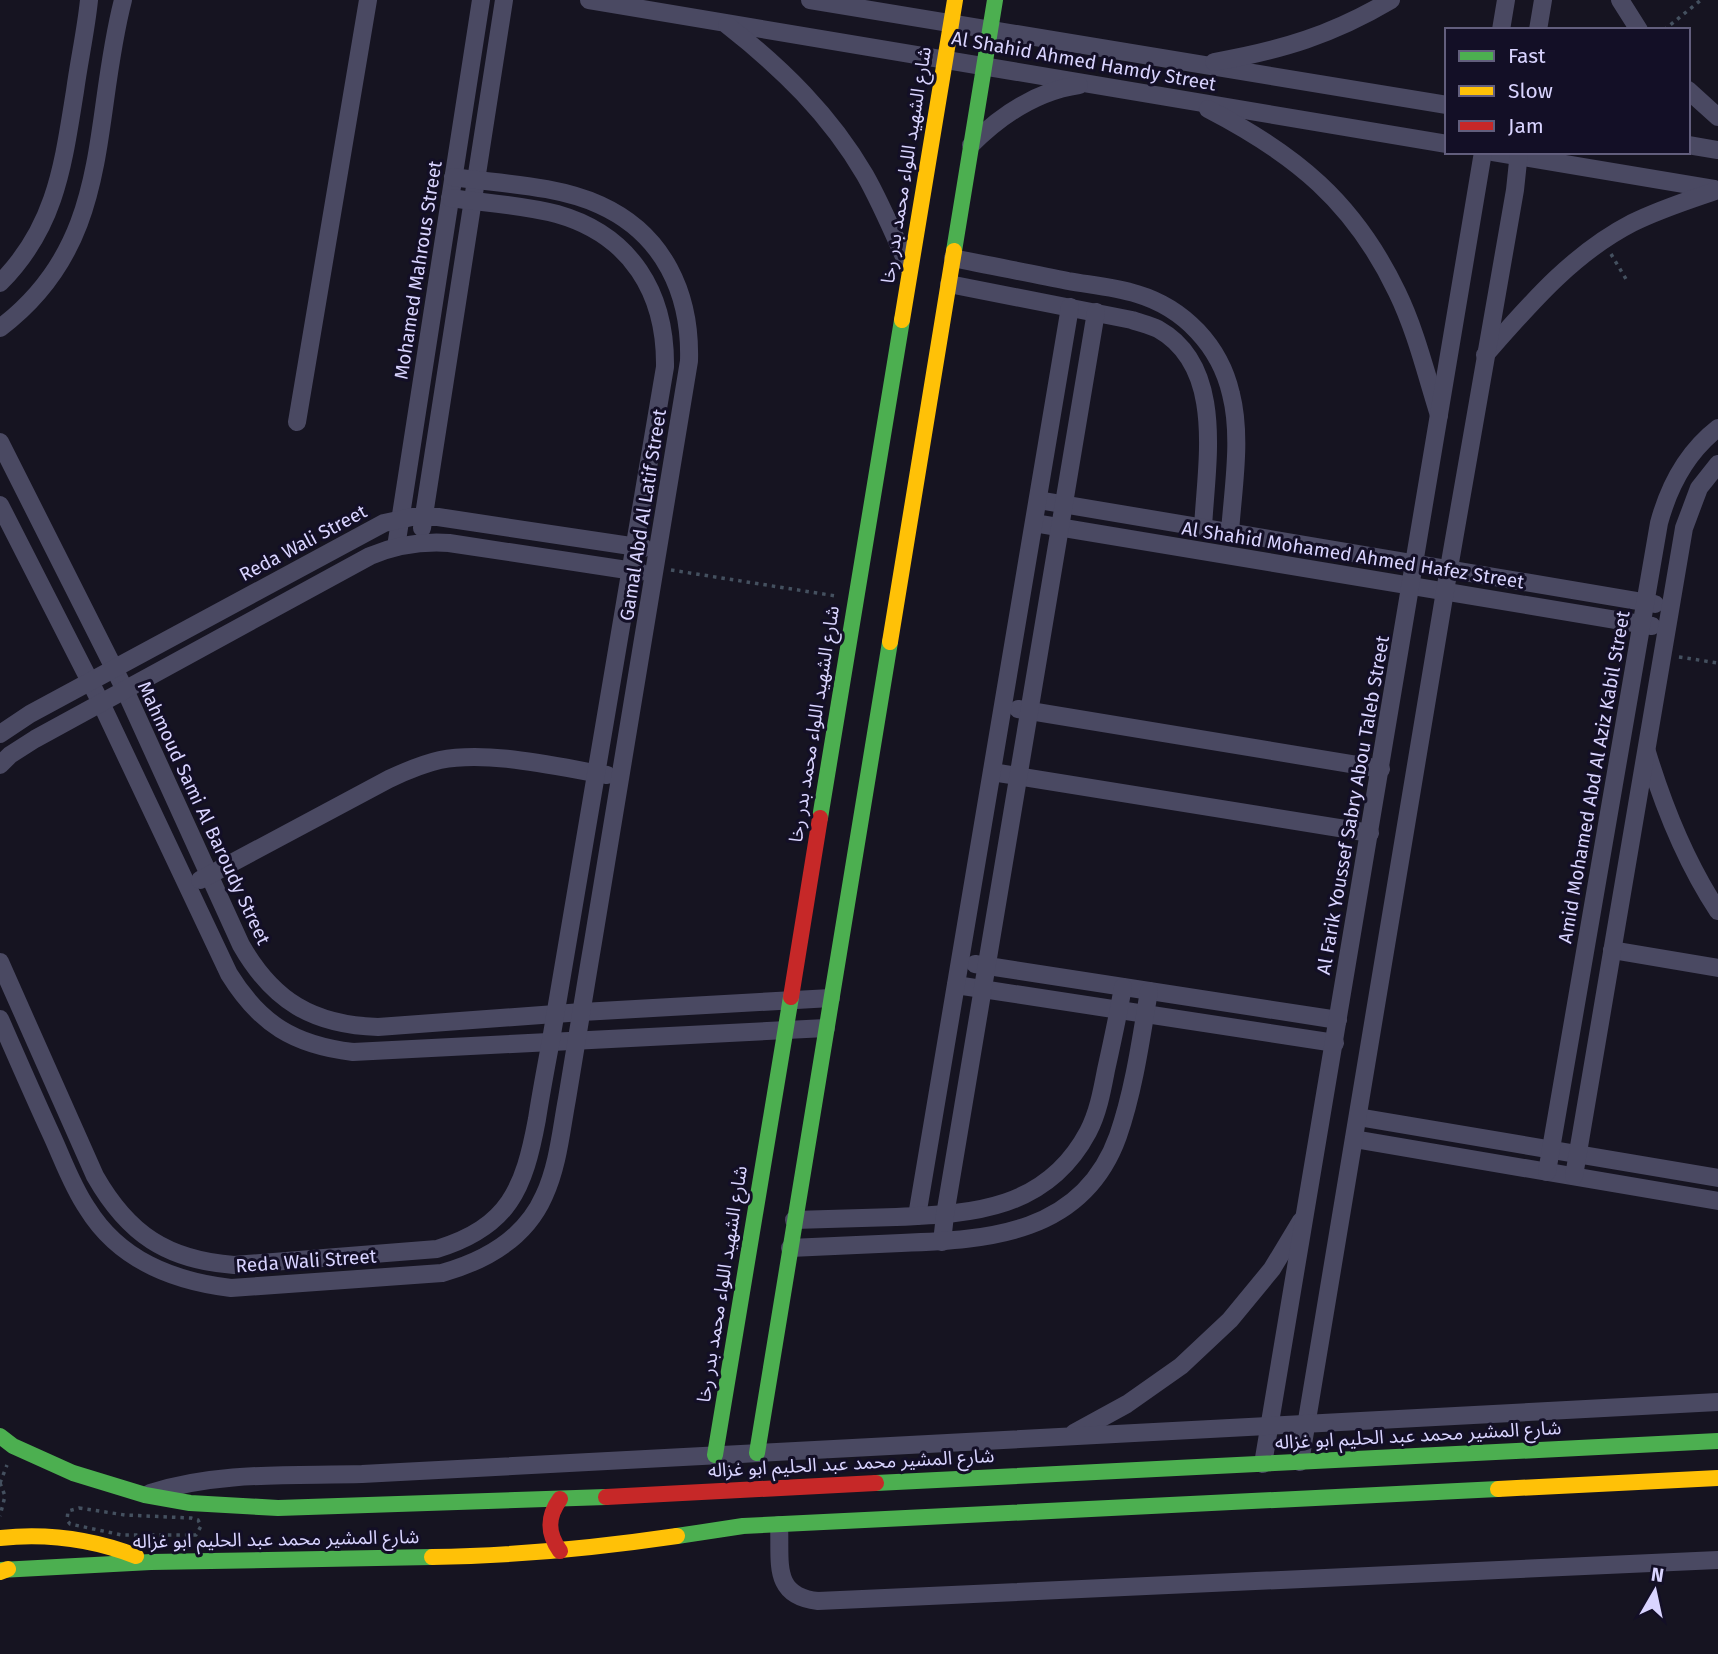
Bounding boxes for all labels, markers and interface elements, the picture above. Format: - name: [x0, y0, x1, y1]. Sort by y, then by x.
- street label: Al Shahid Ahmed Hamdy Street: [950, 26, 1218, 96]
- legend: [1445, 28, 1690, 154]
- text: Fast: [1508, 43, 1546, 69]
- street label: شارع الشهيد اللواء محمد بدر رخا: [876, 45, 938, 285]
- text: Slow: [1508, 78, 1553, 104]
- text: Jam: [1508, 113, 1544, 139]
- street label: Mohamed Mahrous Street: [389, 159, 447, 381]
- street label: Gamal Abd Al Latif Street: [615, 407, 671, 623]
- street label: Reda Wali Street: [235, 500, 371, 586]
- street label: Al Shahid Mohamed Ahmed Hafez Street: [1180, 517, 1526, 593]
- street label: شارع الشهيد اللواء محمد بدر رخا: [784, 604, 846, 844]
- street label: Amid Mohamed Abd Al Aziz Kabil Street: [1553, 609, 1635, 945]
- street label: Al Farik Youssef Sabry Abou Taleb Street: [1312, 633, 1394, 976]
- street label: Mahmoud Sami Al Baroudy Street: [133, 678, 275, 949]
- street label: شارع الشهيد اللواء محمد بدر رخا: [692, 1164, 754, 1404]
- street label: Reda Wali Street: [235, 1245, 377, 1277]
- street label: شارع المشير محمد عبد الحليم ابو غزاله: [1274, 1416, 1562, 1457]
- street label: شارع المشير محمد عبد الحليم ابو غزاله: [707, 1444, 995, 1485]
- street label: شارع المشير محمد عبد الحليم ابو غزاله: [132, 1525, 420, 1556]
- north arrow: [1620, 1556, 1690, 1626]
- text: N: [1650, 1562, 1666, 1587]

